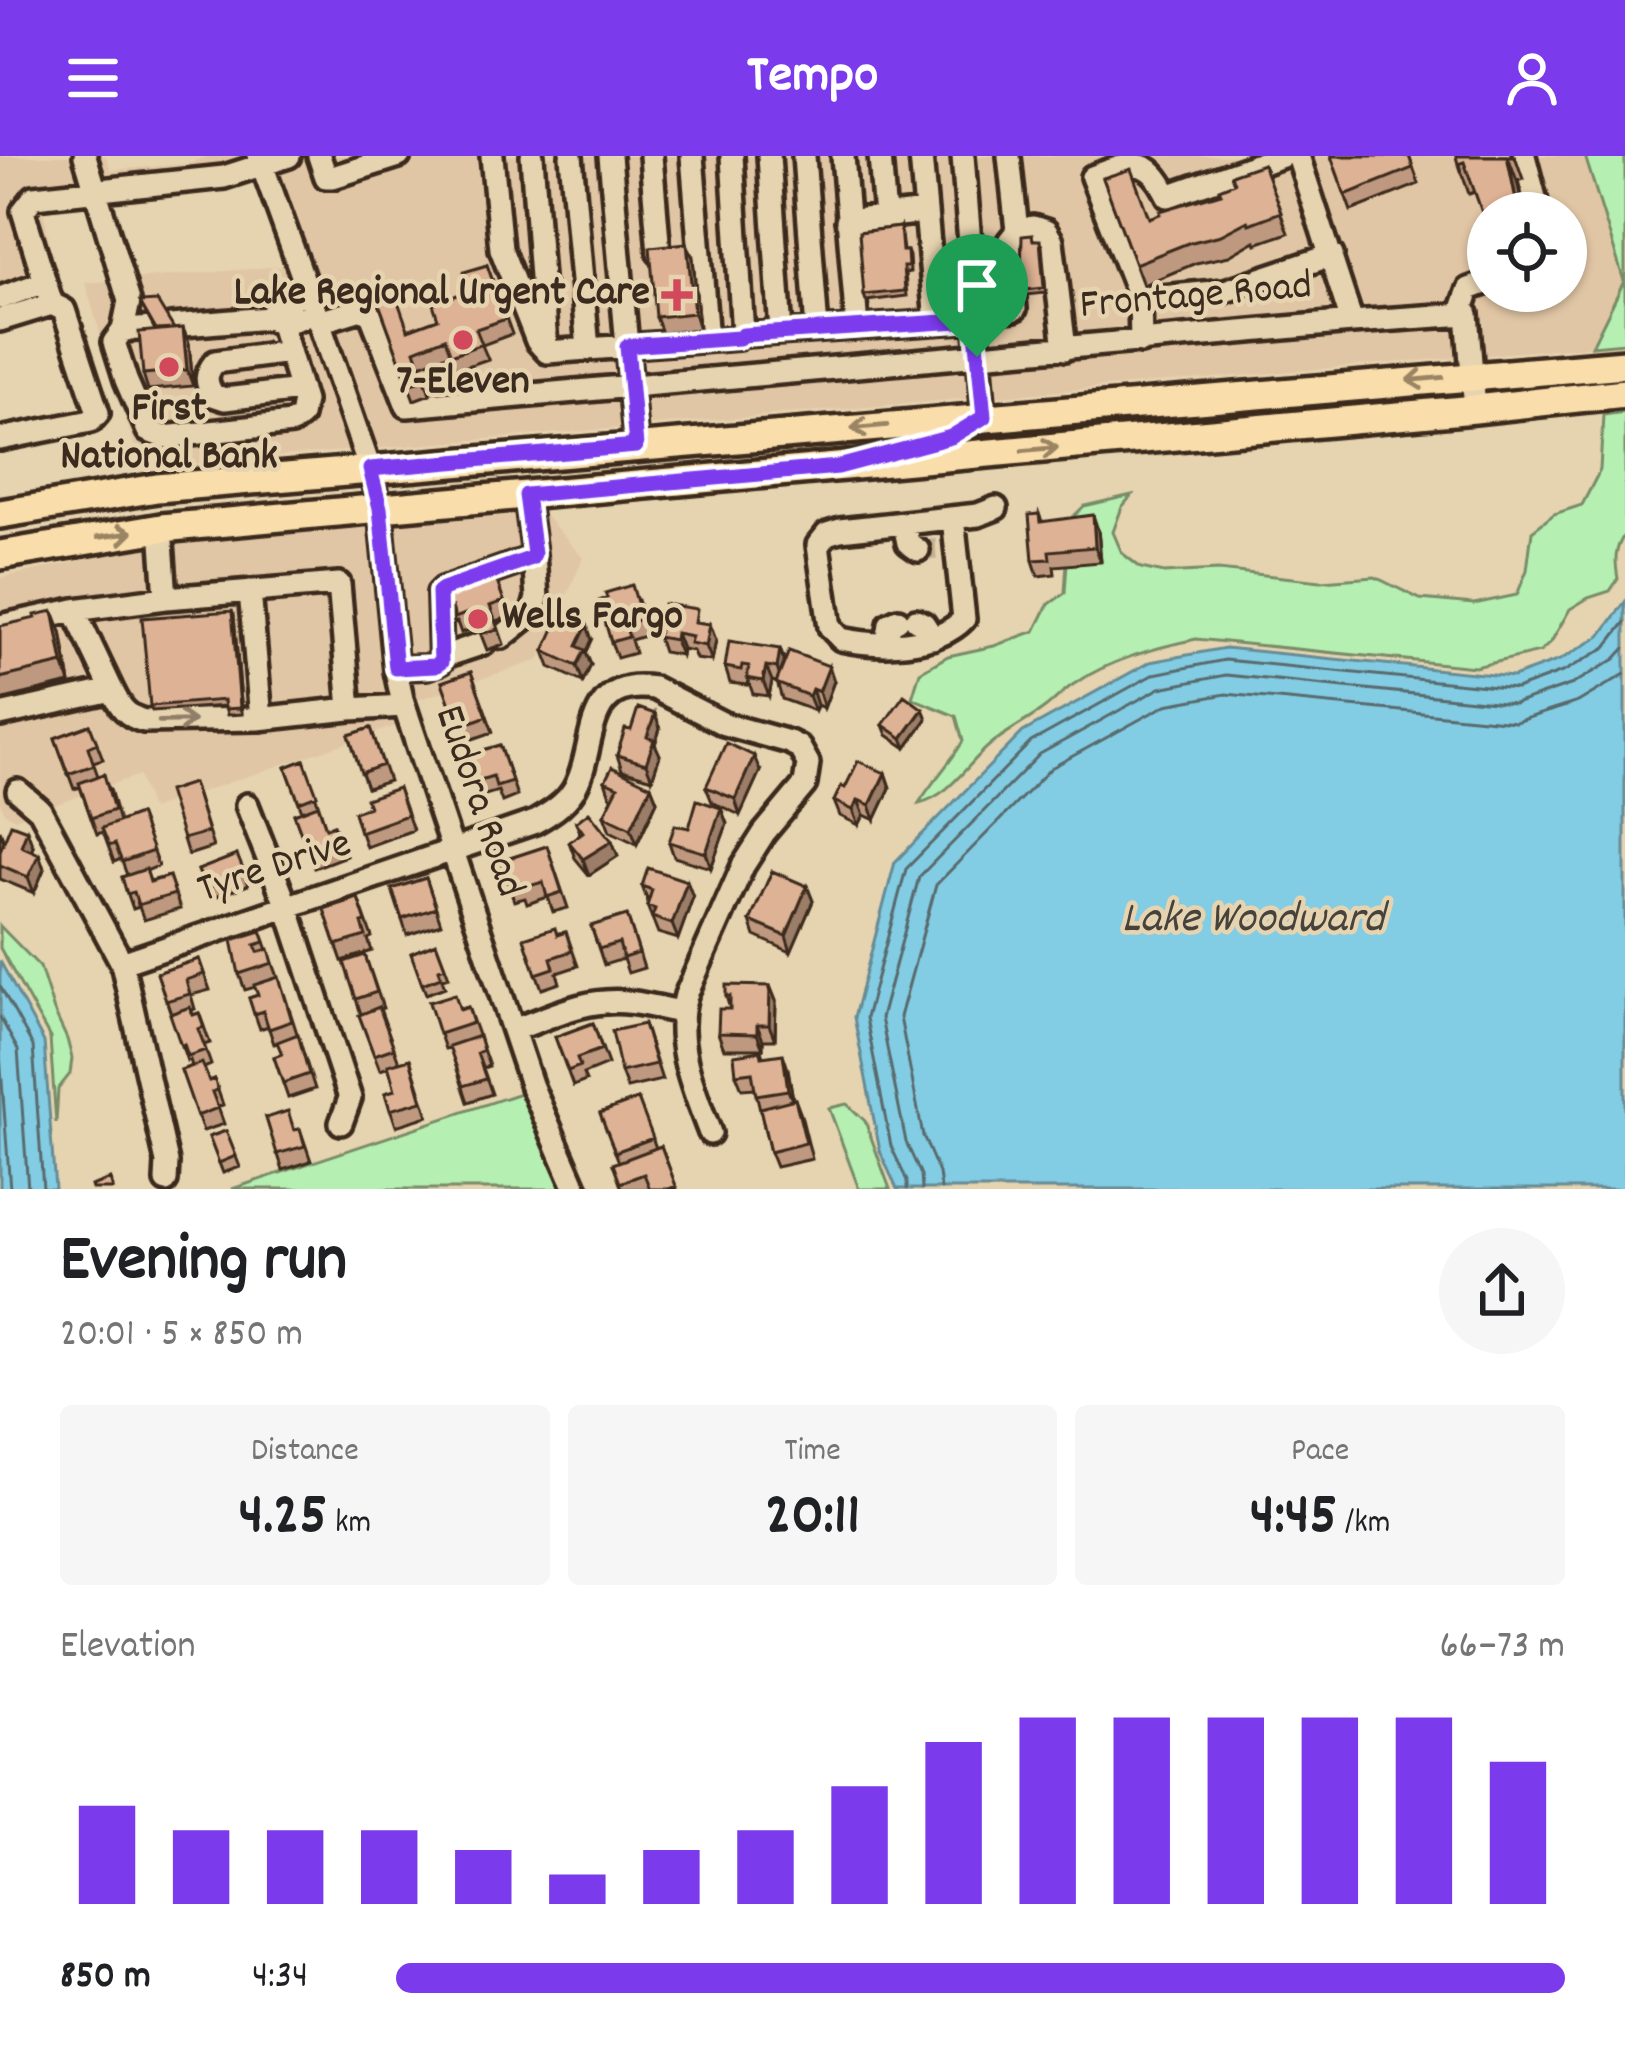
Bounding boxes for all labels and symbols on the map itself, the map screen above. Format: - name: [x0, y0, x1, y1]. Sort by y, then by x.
- pin: [926, 234, 1028, 357]
- street label: Frontage Road: [1078, 258, 1314, 338]
- place label: Lake Regional Urgent Care: [234, 265, 650, 325]
- marker: Lake Regional Urgent Care: [661, 279, 693, 311]
- marker: 7-Eleven: [450, 327, 476, 353]
- marker: First National Bank: [156, 354, 182, 380]
- place label: 7-Eleven: [396, 354, 530, 414]
- one-way arrow: [1406, 368, 1445, 391]
- place label: First National Bank: [60, 381, 278, 489]
- one-way arrow: [850, 415, 889, 438]
- one-way arrow: [1020, 437, 1059, 460]
- one-way arrow: [95, 523, 134, 546]
- place label: Wells Fargo: [502, 589, 683, 649]
- marker: Wells Fargo: [465, 606, 491, 632]
- street label: Eudora Road: [416, 698, 538, 906]
- one-way arrow: [157, 709, 196, 732]
- street label: Tyre Drive: [190, 816, 360, 922]
- water label: Lake Woodward: [1122, 889, 1389, 953]

